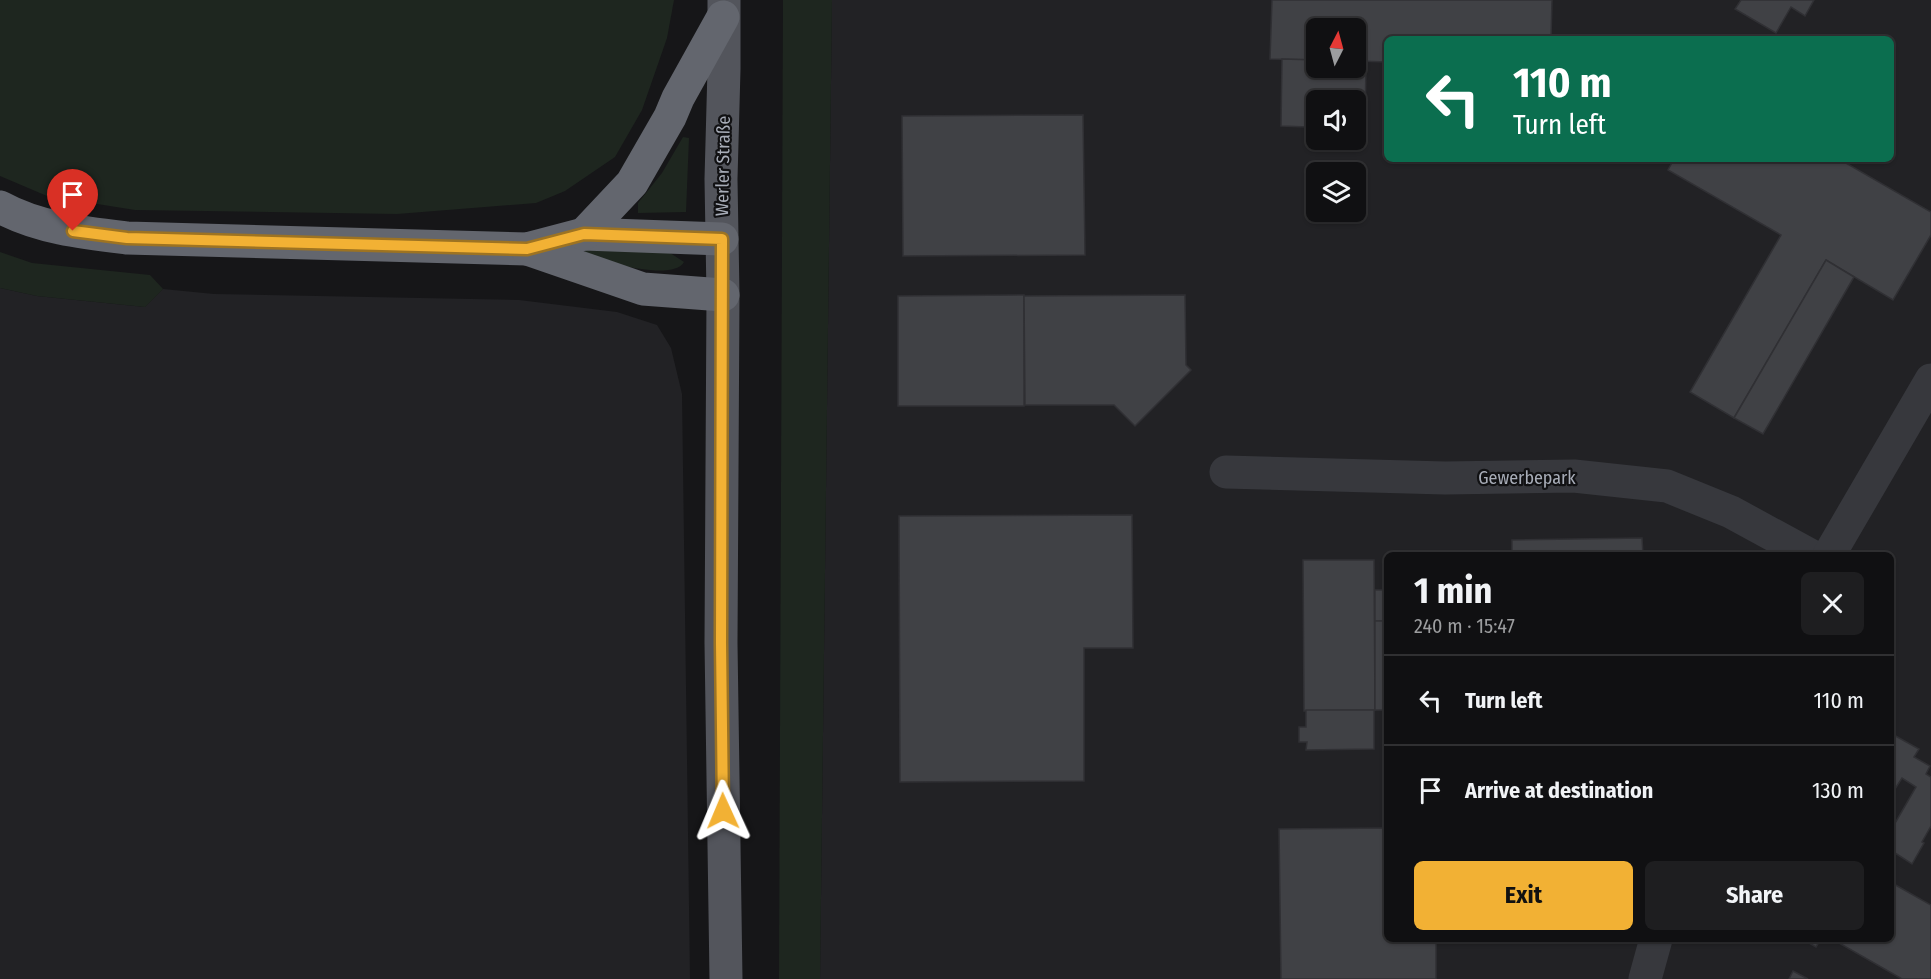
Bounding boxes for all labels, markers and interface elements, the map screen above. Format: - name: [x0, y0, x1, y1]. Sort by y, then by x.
- north arrow: [1306, 18, 1366, 78]
- map controls: [1306, 18, 1366, 222]
- text: 110 m: [1513, 58, 1612, 108]
- icon: left: [1414, 60, 1492, 138]
- button: sound: [1306, 90, 1366, 150]
- text: Turn left: [1513, 109, 1606, 141]
- street label: Werler Straße: [711, 115, 735, 216]
- button: layers: [1306, 162, 1366, 222]
- pin: [47, 169, 98, 231]
- icon: arrive: [56, 178, 89, 211]
- street label: Gewerbepark: [1478, 467, 1576, 489]
- text: 1 min: [1414, 569, 1492, 613]
- button: close: [1801, 572, 1864, 635]
- text: 240 m · 15:47: [1414, 614, 1515, 638]
- icon: left: [1414, 684, 1447, 717]
- text: Turn left: [1465, 687, 1543, 714]
- text: 110 m: [1814, 687, 1864, 714]
- icon: arrive: [1414, 774, 1447, 807]
- text: Arrive at destination: [1465, 777, 1653, 804]
- text: 130 m: [1812, 777, 1864, 804]
- position arrow: [691, 779, 755, 843]
- button: Exit: [1414, 861, 1633, 930]
- button: Share: [1645, 861, 1864, 930]

